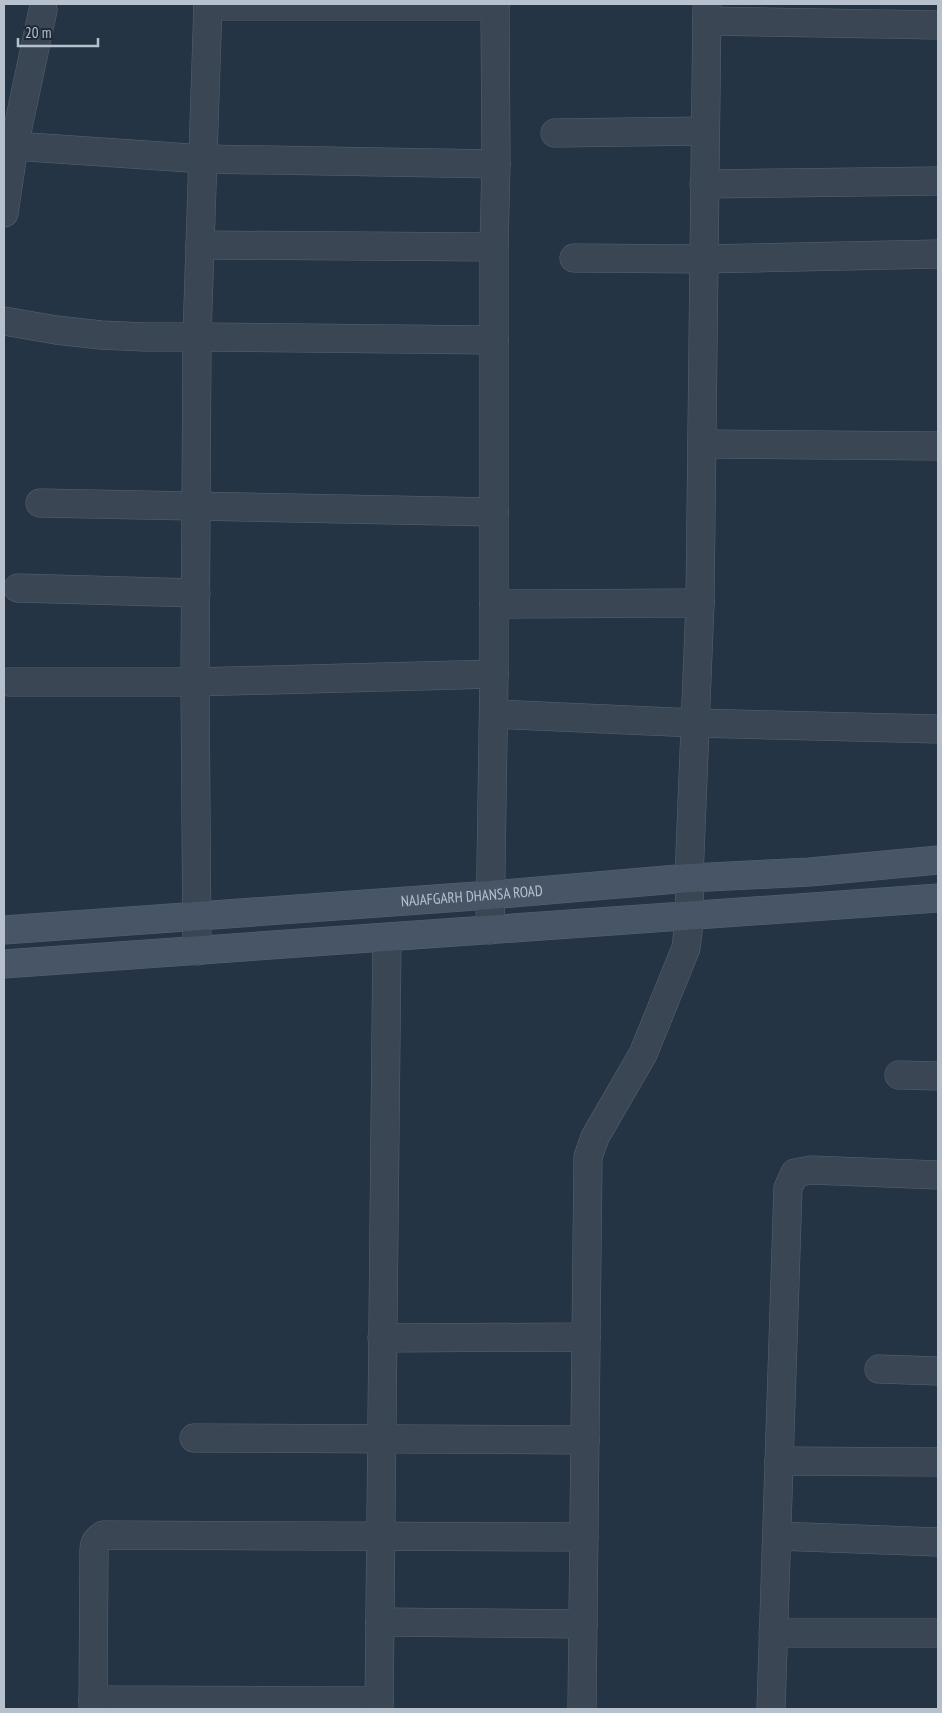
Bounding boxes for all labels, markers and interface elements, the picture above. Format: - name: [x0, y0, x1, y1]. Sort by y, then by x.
- scale bar: [18, 15, 98, 47]
- text: 20 m: [25, 23, 51, 42]
- street label: NAJAFGARH DHANSA ROAD: [400, 881, 543, 910]

